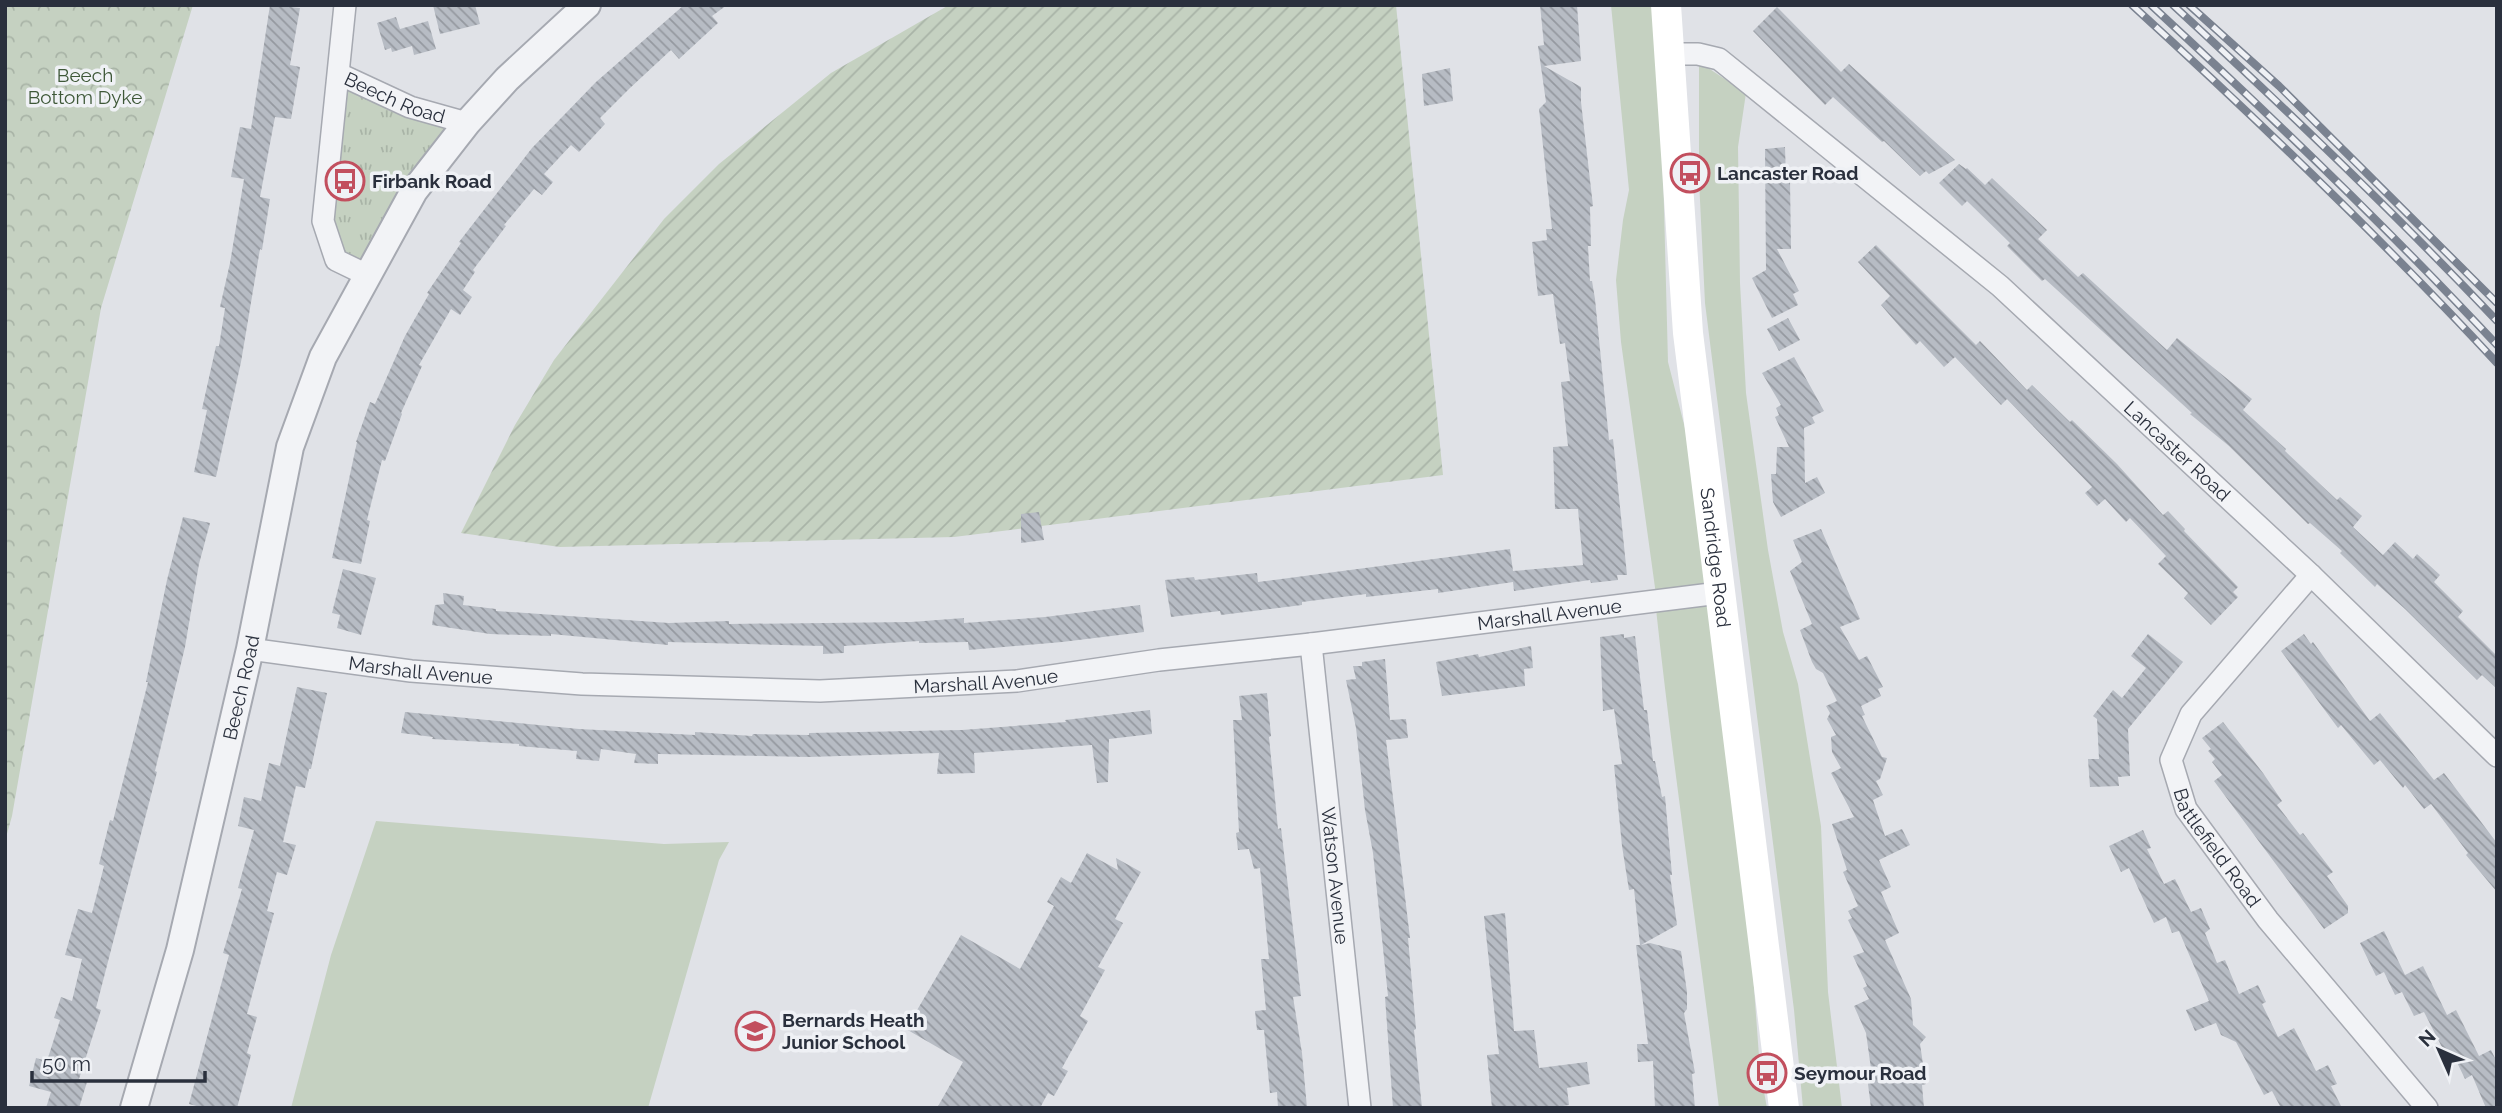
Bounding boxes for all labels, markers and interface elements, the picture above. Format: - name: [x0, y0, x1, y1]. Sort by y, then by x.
- park label: Beech Bottom Dyke: [28, 64, 142, 108]
- street label: Beech Road: [341, 67, 448, 127]
- bus stop icon: Lancaster Road: [1669, 152, 1711, 194]
- bus stop icon: Firbank Road: [324, 160, 366, 202]
- place label: Lancaster Road: [1717, 162, 1858, 184]
- place label: Firbank Road: [372, 170, 492, 192]
- street label: Lancaster Road: [2120, 396, 2235, 505]
- street label: Sandridge Road: [1696, 486, 1735, 629]
- street label: Marshall Avenue: [1476, 594, 1623, 634]
- street label: Beech Road: [218, 633, 263, 742]
- street label: Marshall Avenue: [347, 652, 494, 688]
- street label: Marshall Avenue: [913, 664, 1059, 697]
- street label: Battlefield Road: [2169, 786, 2266, 911]
- street label: Watson Avenue: [1317, 806, 1354, 946]
- place label: Bernards Heath Junior School: [782, 1009, 924, 1053]
- school or university icon: Bernards Heath Junior School: [734, 1010, 776, 1052]
- north arrow: [2404, 1015, 2474, 1085]
- text: N: [2414, 1025, 2440, 1051]
- scale bar: [32, 1040, 205, 1084]
- text: 50 m: [42, 1051, 91, 1076]
- bus stop icon: Seymour Road: [1746, 1052, 1788, 1094]
- place label: Seymour Road: [1794, 1062, 1927, 1084]

